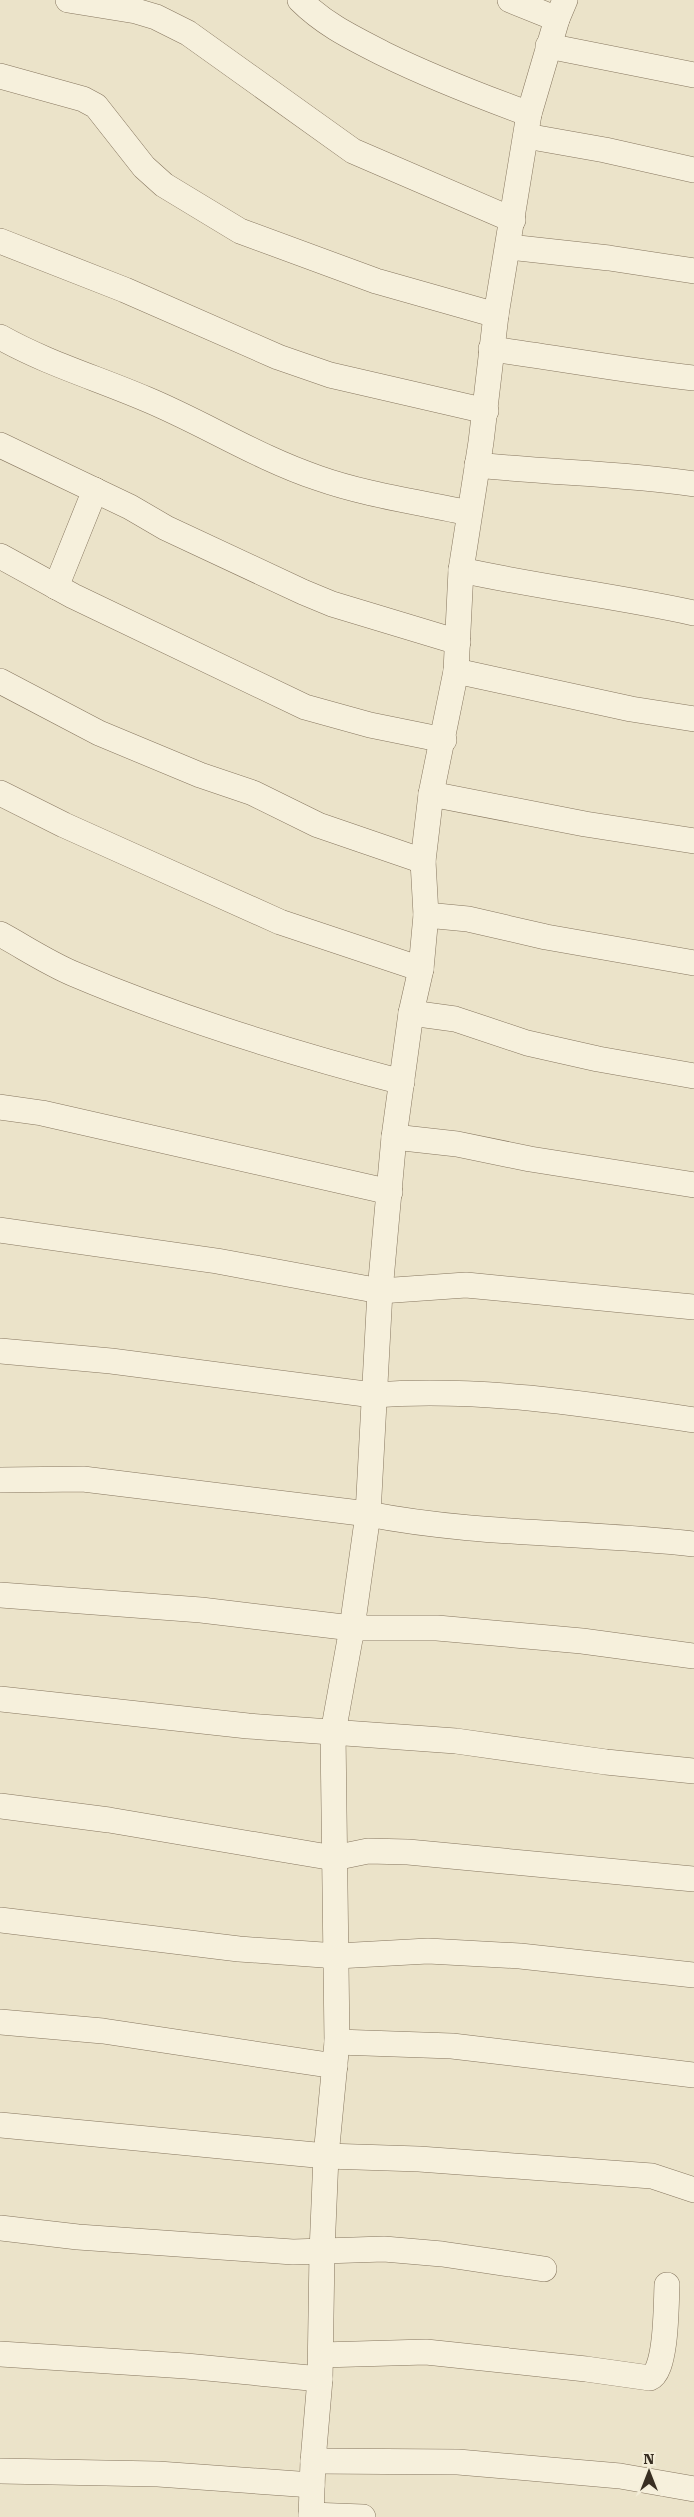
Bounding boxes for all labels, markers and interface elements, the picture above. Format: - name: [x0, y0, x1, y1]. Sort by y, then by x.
- north arrow: [624, 2447, 674, 2497]
- text: N: [644, 2451, 655, 2467]

